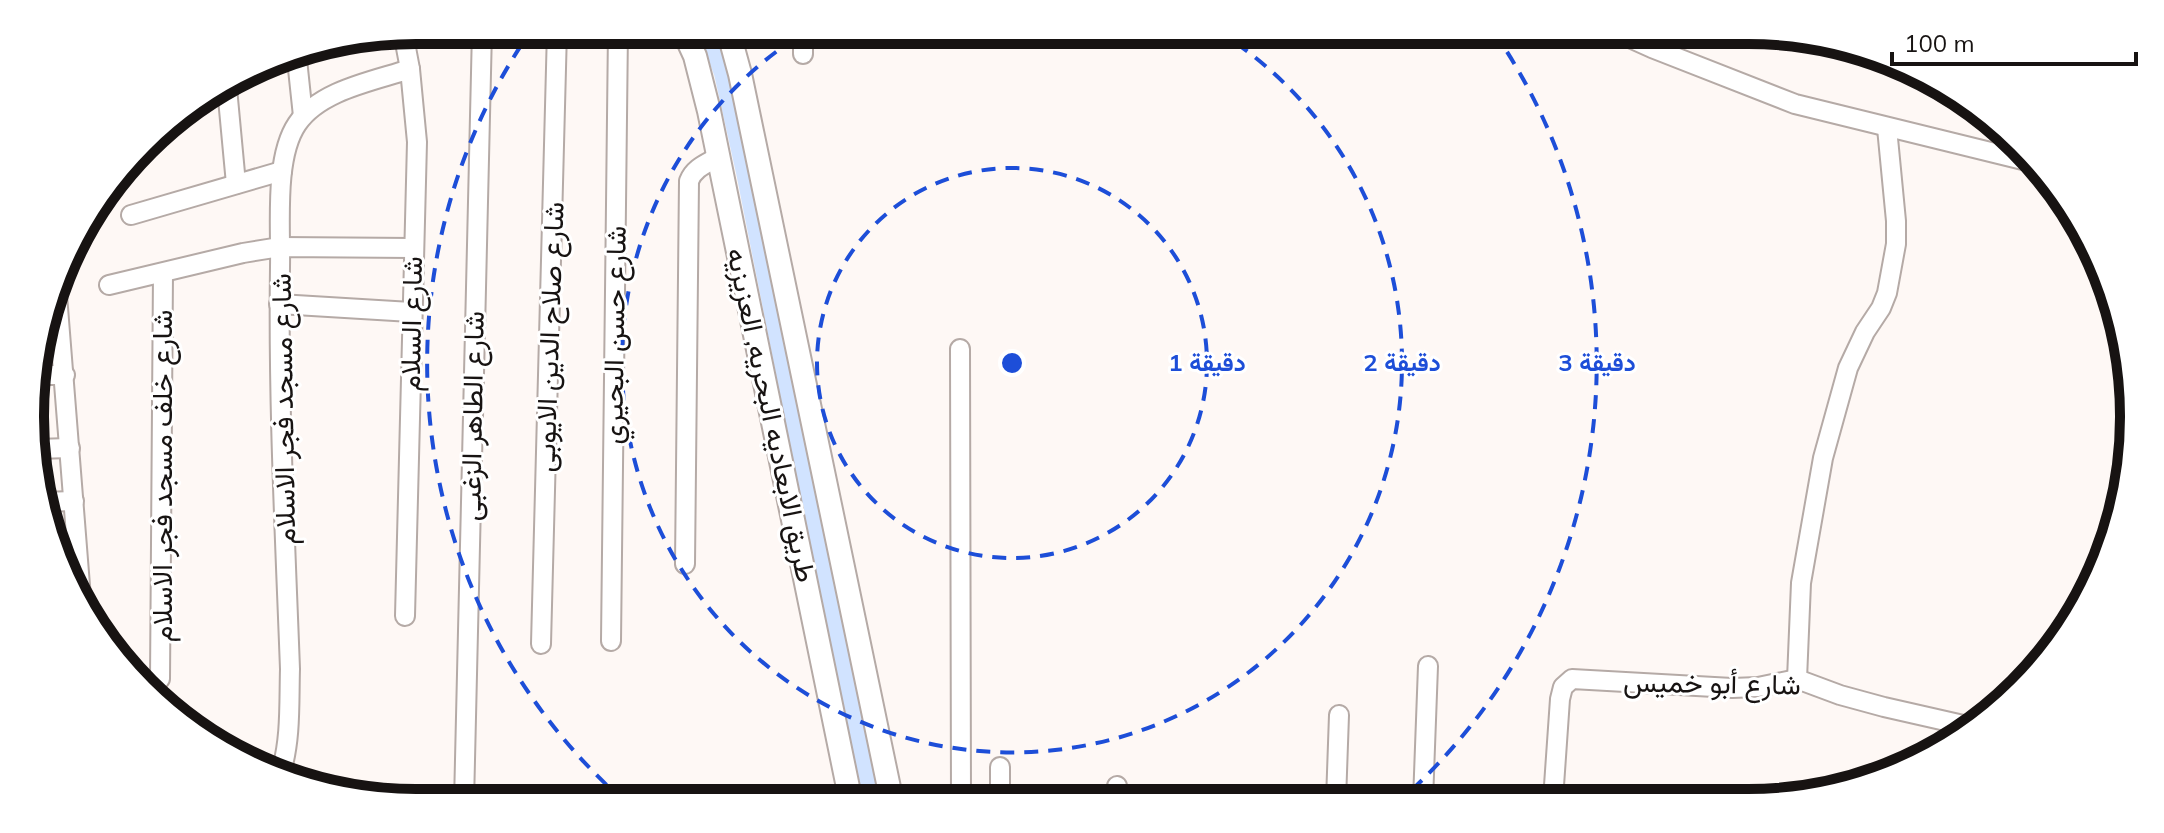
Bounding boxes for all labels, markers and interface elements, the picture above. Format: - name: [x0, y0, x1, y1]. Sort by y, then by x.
- scale bar: [1892, 16, 2136, 66]
- text: 100 m: [1904, 28, 1975, 58]
- street label: شارع صلاح الدين الايوبى: [526, 201, 573, 473]
- street label: شارع حسن البحيري: [594, 225, 639, 445]
- street label: طريق الابعاديه البحريه, العزيزيه: [719, 245, 825, 585]
- street label: شارع السلام: [392, 256, 431, 392]
- street label: شارع مسجد فجر الاسلام: [263, 273, 304, 545]
- street label: شارع خلف مسجد فجر الاسلام: [144, 310, 181, 642]
- street label: شارع الطاهر الزغبى: [452, 311, 493, 521]
- text: 1 دقيقة: [1168, 347, 1246, 377]
- text: 2 دقيقة: [1363, 347, 1441, 377]
- text: 3 دقيقة: [1558, 347, 1636, 377]
- centre of rings: [998, 349, 1026, 377]
- street label: شارع أبو خميس: [1623, 663, 1801, 704]

